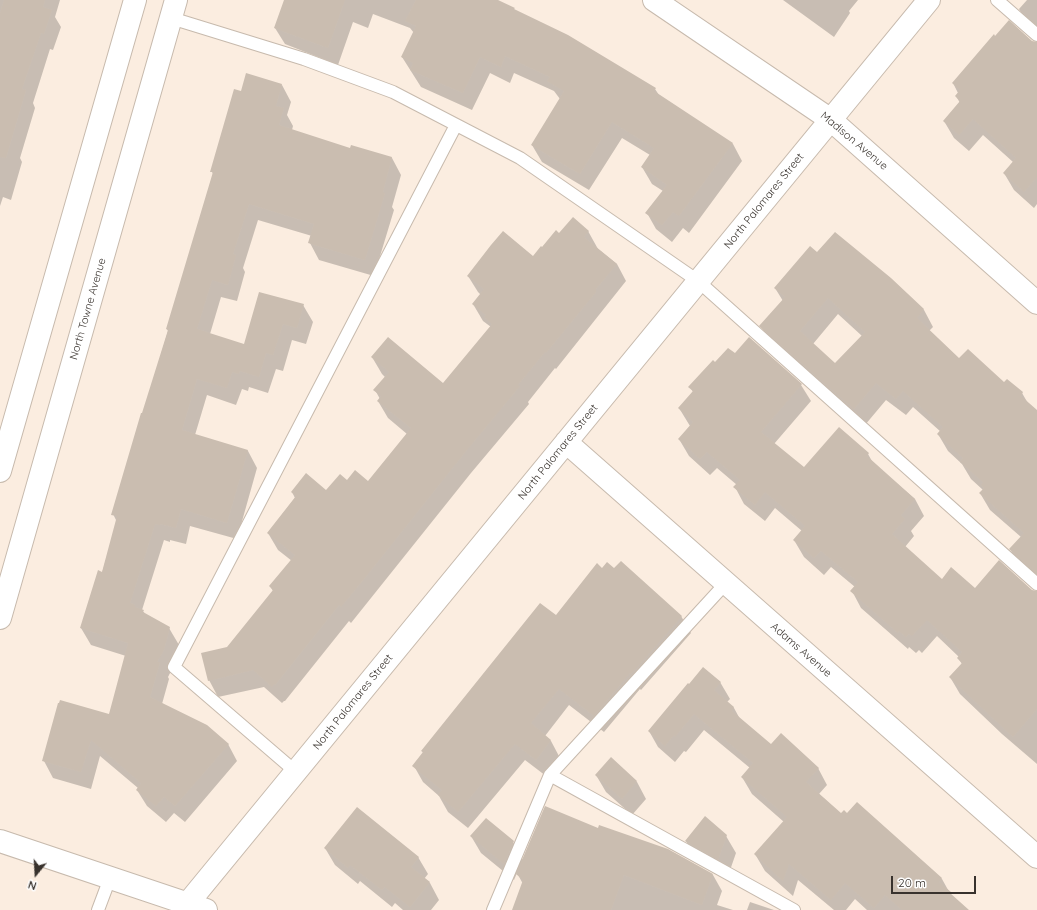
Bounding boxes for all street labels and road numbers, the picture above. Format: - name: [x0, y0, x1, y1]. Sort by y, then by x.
- street label: Madison Avenue: [818, 109, 890, 173]
- street label: North Palomares Street: [721, 151, 807, 251]
- street label: North Towne Avenue: [67, 257, 109, 361]
- street label: North Palomares Street: [515, 402, 601, 502]
- street label: Adams Avenue: [768, 620, 834, 680]
- street label: North Palomares Street: [310, 652, 396, 752]

